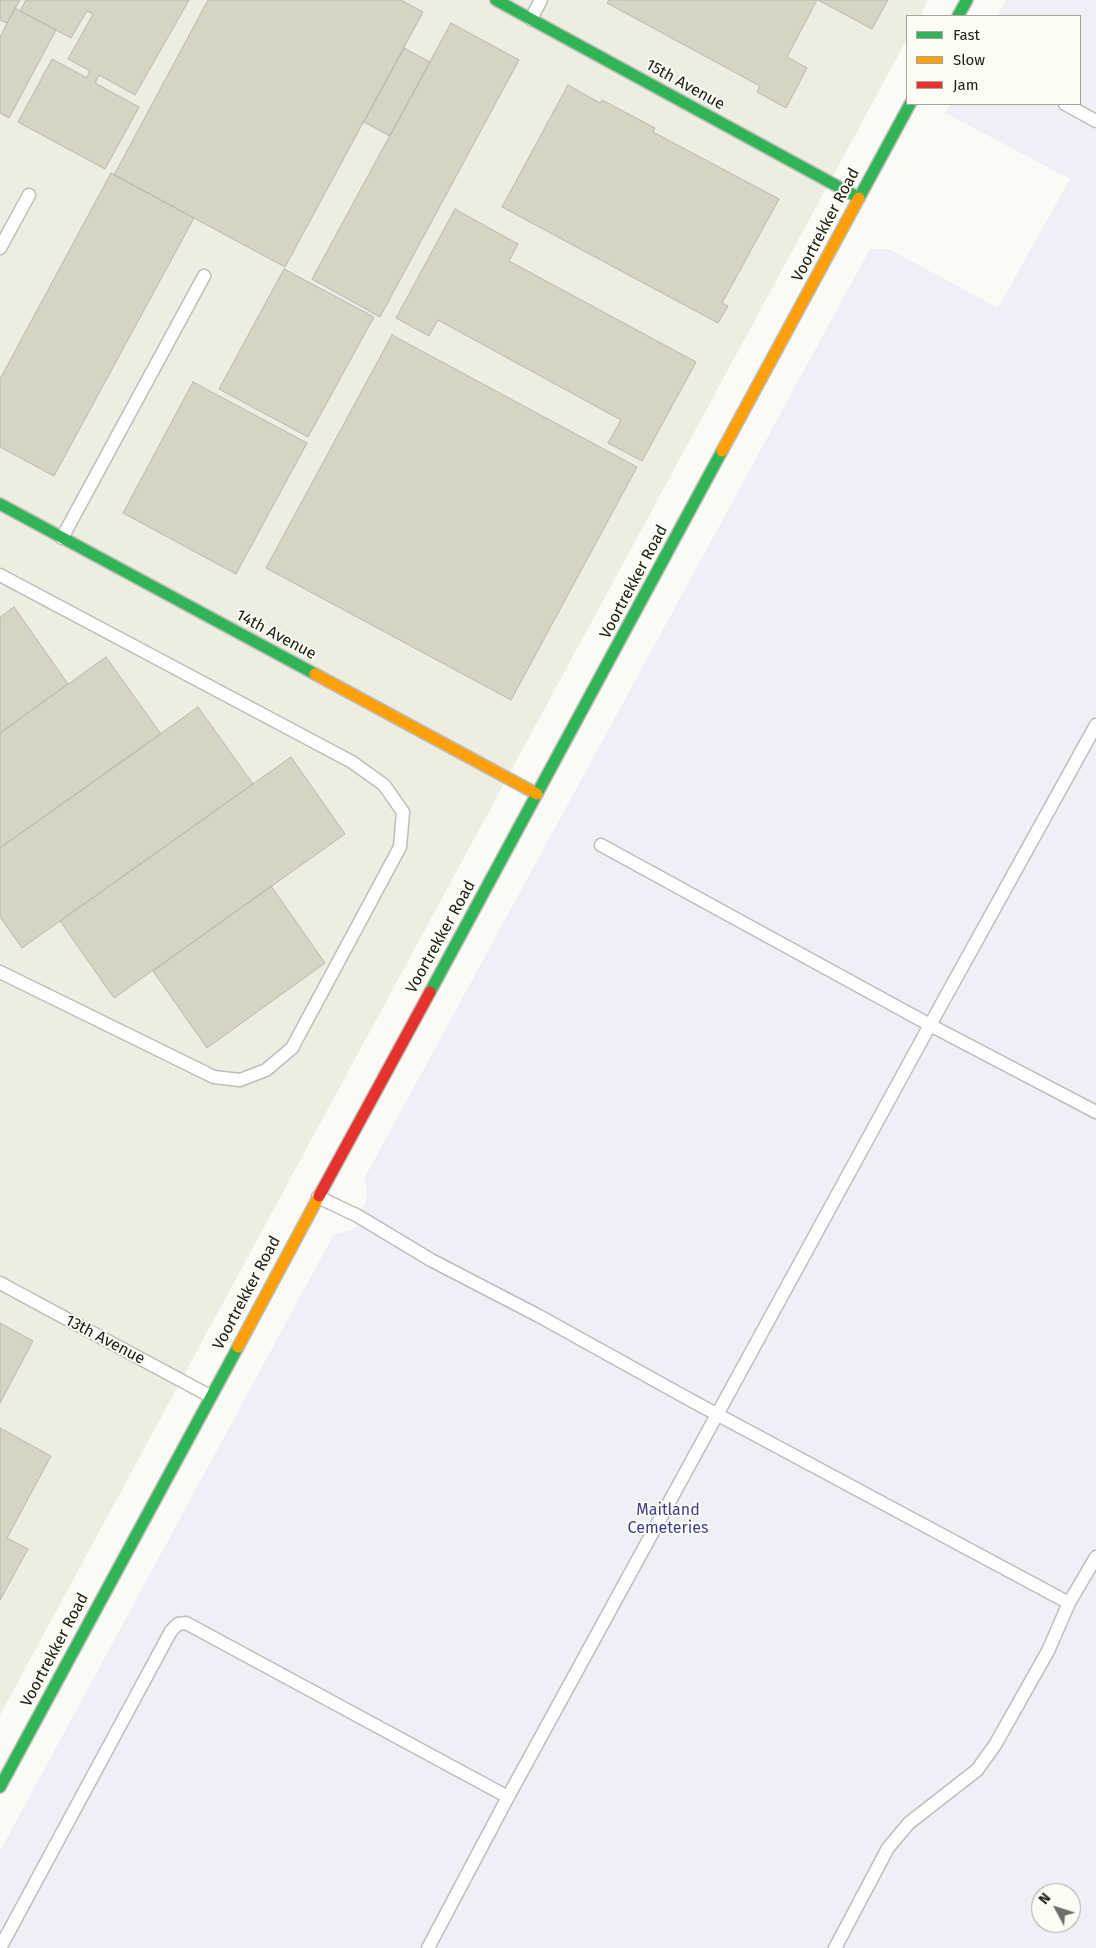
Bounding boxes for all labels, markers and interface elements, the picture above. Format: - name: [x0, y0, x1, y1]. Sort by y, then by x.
- legend: [906, 15, 1081, 105]
- text: Fast: [953, 26, 980, 44]
- text: Slow: [953, 51, 985, 69]
- street label: 15th Avenue: [642, 55, 728, 115]
- text: Jam: [953, 76, 979, 94]
- street label: Voortrekker Road: [788, 165, 864, 285]
- street label: Voortrekker Road: [596, 522, 672, 642]
- street label: 14th Avenue: [233, 606, 319, 664]
- street label: Voortrekker Road: [402, 877, 480, 997]
- street label: Voortrekker Road: [209, 1233, 285, 1353]
- street label: 13th Avenue: [62, 1311, 148, 1369]
- park label: Maitland Cemeteries: [628, 1501, 708, 1539]
- street label: Voortrekker Road: [17, 1590, 93, 1710]
- north arrow: [1031, 1883, 1081, 1933]
- text: N: [1035, 1890, 1054, 1908]

